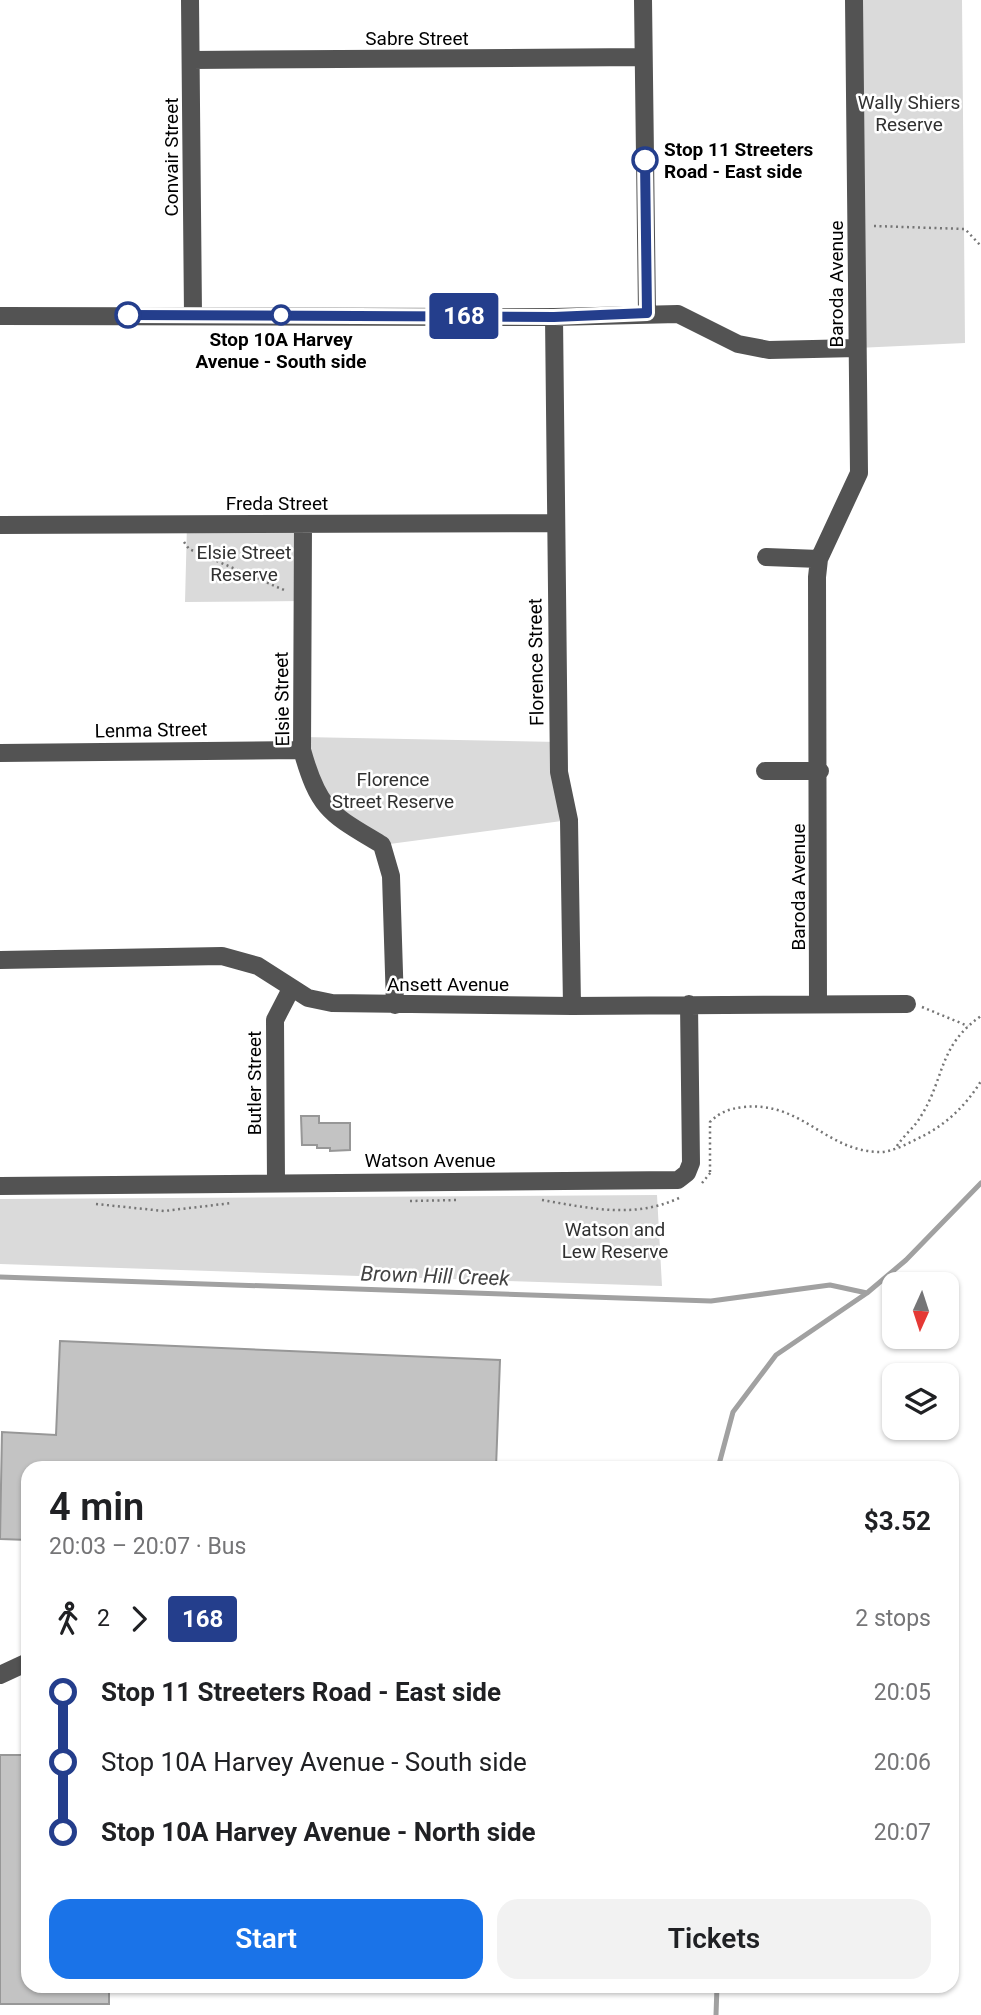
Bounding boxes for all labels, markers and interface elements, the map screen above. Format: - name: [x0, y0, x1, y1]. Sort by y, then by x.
- street label: Sabre Street: [365, 27, 469, 50]
- park label: Wally Shiers Reserve: [858, 91, 960, 136]
- street label: Convair Street: [160, 98, 183, 217]
- place label: Stop 11 Streeters Road - East side: [664, 138, 814, 183]
- marker: Stop 11 Streeters Road - East side: [632, 147, 658, 173]
- street label: Baroda Avenue: [825, 220, 848, 348]
- line badge: 168: [424, 293, 504, 339]
- unlabelled marker: [115, 302, 141, 328]
- text: 168: [443, 302, 485, 330]
- marker: Stop 10A Harvey Avenue - South side: [271, 305, 291, 325]
- place label: Stop 10A Harvey Avenue - South side: [195, 328, 367, 373]
- street label: Freda Street: [226, 492, 328, 515]
- park label: Elsie Street Reserve: [197, 541, 291, 586]
- street label: Florence Street: [523, 598, 549, 726]
- street label: Elsie Street: [270, 651, 294, 747]
- street label: Lenma Street: [94, 718, 208, 742]
- park label: Florence Street Reserve: [332, 768, 454, 813]
- street label: Baroda Avenue: [787, 823, 810, 951]
- street label: Ansett Avenue: [387, 973, 509, 996]
- street label: Butler Street: [243, 1031, 266, 1135]
- street label: Watson Avenue: [364, 1149, 496, 1172]
- park label: Watson and Lew Reserve: [562, 1218, 668, 1263]
- water label: Brown Hill Creek: [360, 1261, 511, 1291]
- north arrow: [882, 1272, 959, 1349]
- map controls: [882, 1272, 959, 1440]
- button: layers: [882, 1363, 959, 1440]
- text: 4 min: [49, 1485, 144, 1529]
- text: $3.52: [864, 1506, 931, 1536]
- text: 20:03 – 20:07 · Bus: [49, 1533, 246, 1560]
- icon: walk: [49, 1600, 87, 1638]
- icon: forward: [120, 1600, 158, 1638]
- text: 2: [97, 1605, 110, 1632]
- text: 168: [182, 1605, 223, 1633]
- text: 2 stops: [855, 1605, 931, 1632]
- text: Stop 11 Streeters Road - East side: [101, 1677, 501, 1707]
- text: 20:05: [874, 1679, 931, 1706]
- text: Stop 10A Harvey Avenue - South side: [101, 1747, 527, 1777]
- text: 20:06: [874, 1749, 931, 1776]
- text: Stop 10A Harvey Avenue - North side: [101, 1817, 536, 1847]
- text: 20:07: [874, 1819, 931, 1846]
- button: Start: [49, 1899, 483, 1979]
- button: Tickets: [497, 1899, 931, 1979]

